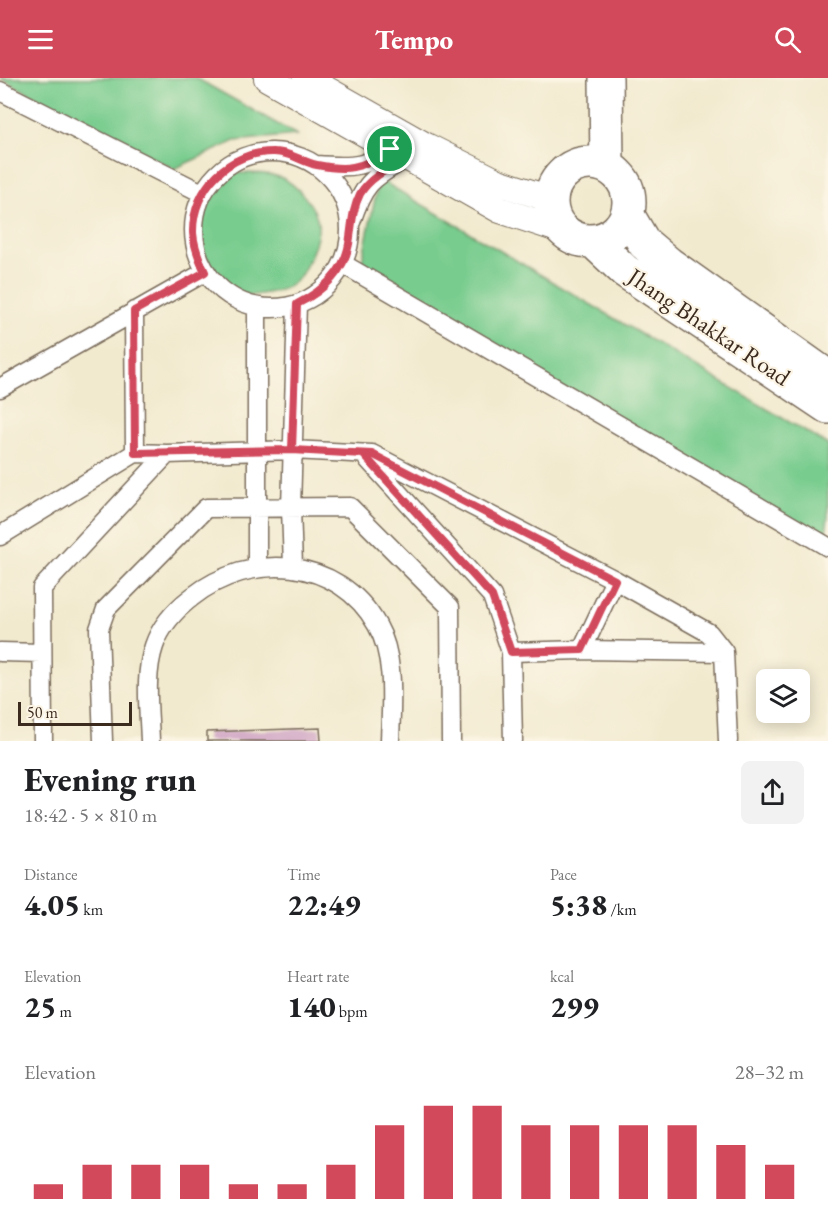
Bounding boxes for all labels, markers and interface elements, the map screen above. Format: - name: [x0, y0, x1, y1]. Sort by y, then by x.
- text: Tempo: [375, 22, 453, 57]
- icon: menu: [24, 23, 57, 56]
- icon: search: [771, 23, 804, 56]
- pin: [364, 123, 415, 174]
- icon: arrive: [373, 132, 406, 165]
- street label: Jhang Bhakkar Road: [621, 260, 797, 393]
- map controls: [756, 669, 810, 723]
- button: layers: [756, 669, 810, 723]
- scale bar: [18, 699, 132, 726]
- text: 50 m: [27, 702, 58, 723]
- text: Evening run: [24, 758, 196, 801]
- button: share: [741, 761, 804, 824]
- text: 18:42 · 5 × 810 m: [24, 802, 157, 828]
- text: Distance: [24, 864, 77, 885]
- text: Time: [287, 864, 320, 885]
- text: Pace: [550, 864, 577, 885]
- text: 4.05: [24, 885, 80, 924]
- text: 22:49: [287, 885, 360, 924]
- text: 5:38: [550, 885, 607, 924]
- text: km: [80, 899, 103, 920]
- text: /km: [607, 899, 637, 920]
- text: Elevation: [24, 966, 82, 987]
- text: Heart rate: [287, 966, 349, 987]
- text: kcal: [550, 966, 574, 987]
- text: 25: [24, 987, 56, 1026]
- text: 140: [287, 987, 336, 1026]
- text: 299: [550, 987, 599, 1026]
- text: m: [56, 1001, 72, 1022]
- text: bpm: [336, 1001, 368, 1022]
- text: Elevation: [24, 1059, 96, 1085]
- text: 28–32 m: [735, 1059, 804, 1085]

